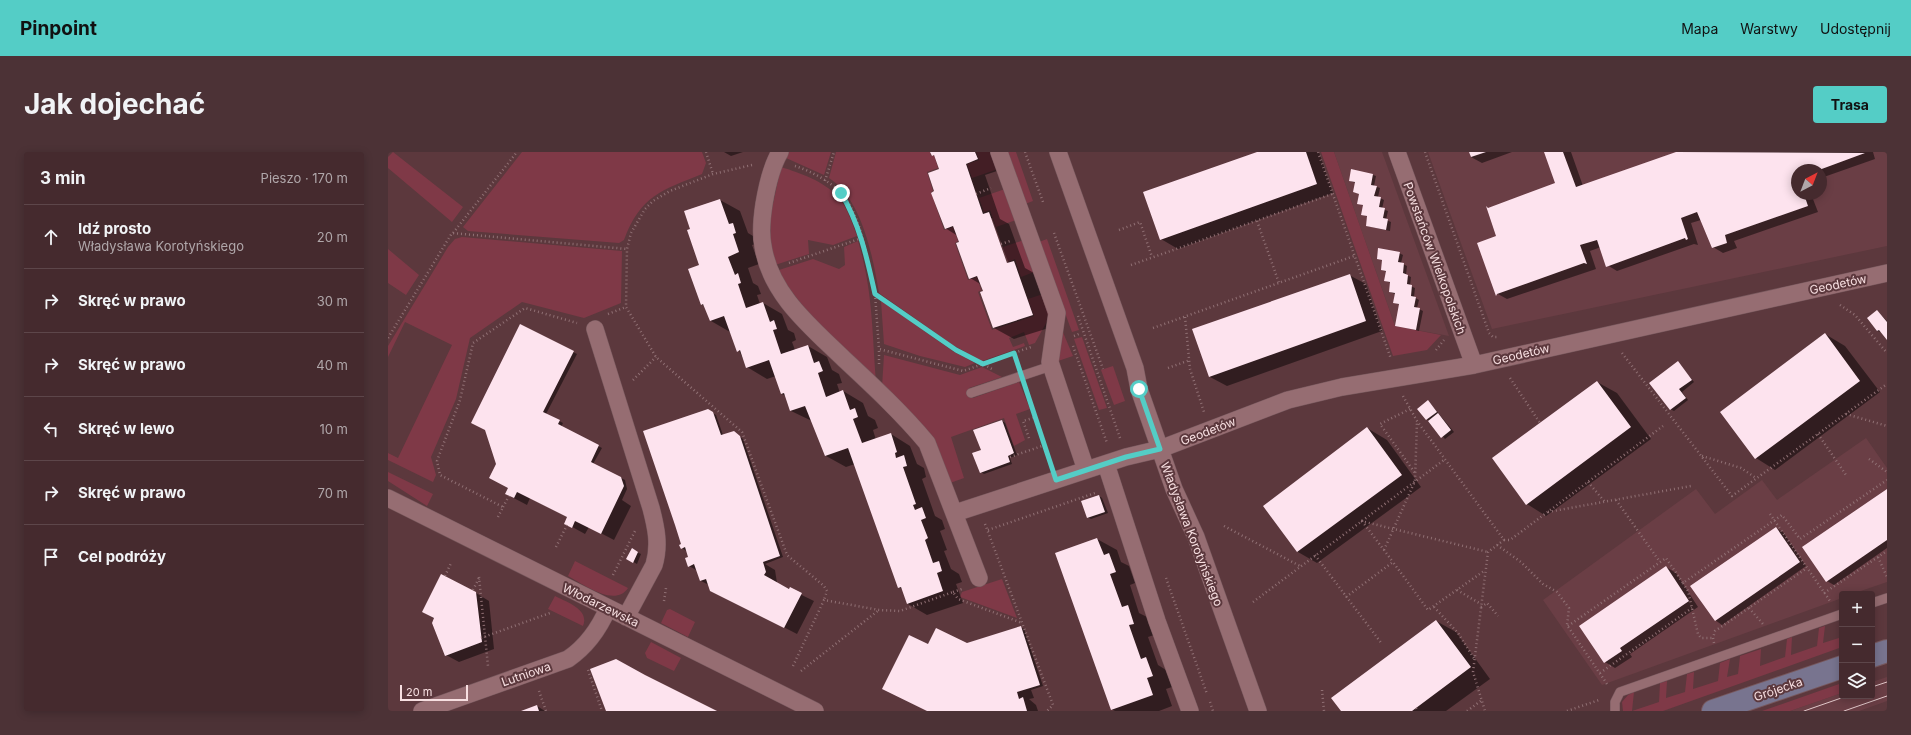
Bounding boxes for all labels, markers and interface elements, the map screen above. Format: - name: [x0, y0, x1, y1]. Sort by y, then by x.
- text: Pinpoint: [20, 17, 97, 40]
- text: Mapa: [1681, 20, 1718, 37]
- text: Warstwy: [1740, 20, 1798, 37]
- text: Udostępnij: [1820, 20, 1891, 37]
- button: Trasa: [1813, 86, 1887, 123]
- text: Jak dojechać: [24, 87, 205, 121]
- north arrow: [1791, 164, 1827, 200]
- text: 3 min: [40, 168, 86, 188]
- text: Pieszo · 170 m: [261, 170, 348, 186]
- street label: Powstańców Wielkopolskich: [1400, 180, 1470, 336]
- route end: [832, 184, 850, 202]
- text: Idź prosto: [78, 219, 151, 238]
- icon: ahead: [40, 226, 62, 248]
- text: 20 m: [317, 229, 348, 245]
- text: Władysława Korotyńskiego: [78, 238, 244, 254]
- street label: Geodetów: [1808, 271, 1868, 297]
- icon: right: [40, 290, 62, 312]
- text: Skręć w prawo: [78, 291, 186, 310]
- text: 30 m: [317, 293, 348, 309]
- street label: Geodetów: [1491, 340, 1551, 368]
- icon: right: [40, 354, 62, 376]
- text: Skręć w prawo: [78, 355, 186, 374]
- text: 40 m: [316, 357, 348, 373]
- route start: [1130, 380, 1148, 398]
- street label: Geodetów: [1178, 414, 1238, 448]
- icon: left: [40, 418, 62, 440]
- text: Skręć w lewo: [78, 419, 174, 438]
- text: 10 m: [319, 421, 348, 437]
- street label: Władysława Korotyńskiego: [1158, 460, 1226, 608]
- icon: right: [40, 482, 62, 504]
- text: Skręć w prawo: [78, 483, 186, 502]
- text: 70 m: [318, 485, 348, 501]
- icon: arrive: [40, 546, 62, 568]
- text: Cel podróży: [78, 547, 166, 566]
- street label: Włodarzewska: [560, 580, 642, 630]
- map controls: [1839, 591, 1875, 699]
- button: +: [1839, 591, 1875, 627]
- button: −: [1839, 627, 1875, 663]
- street label: Lutniowa: [499, 659, 553, 689]
- button: layers: [1839, 663, 1875, 699]
- street label: Grójecka: [1752, 674, 1804, 704]
- scale bar: [400, 683, 468, 702]
- text: 20 m: [406, 685, 432, 699]

